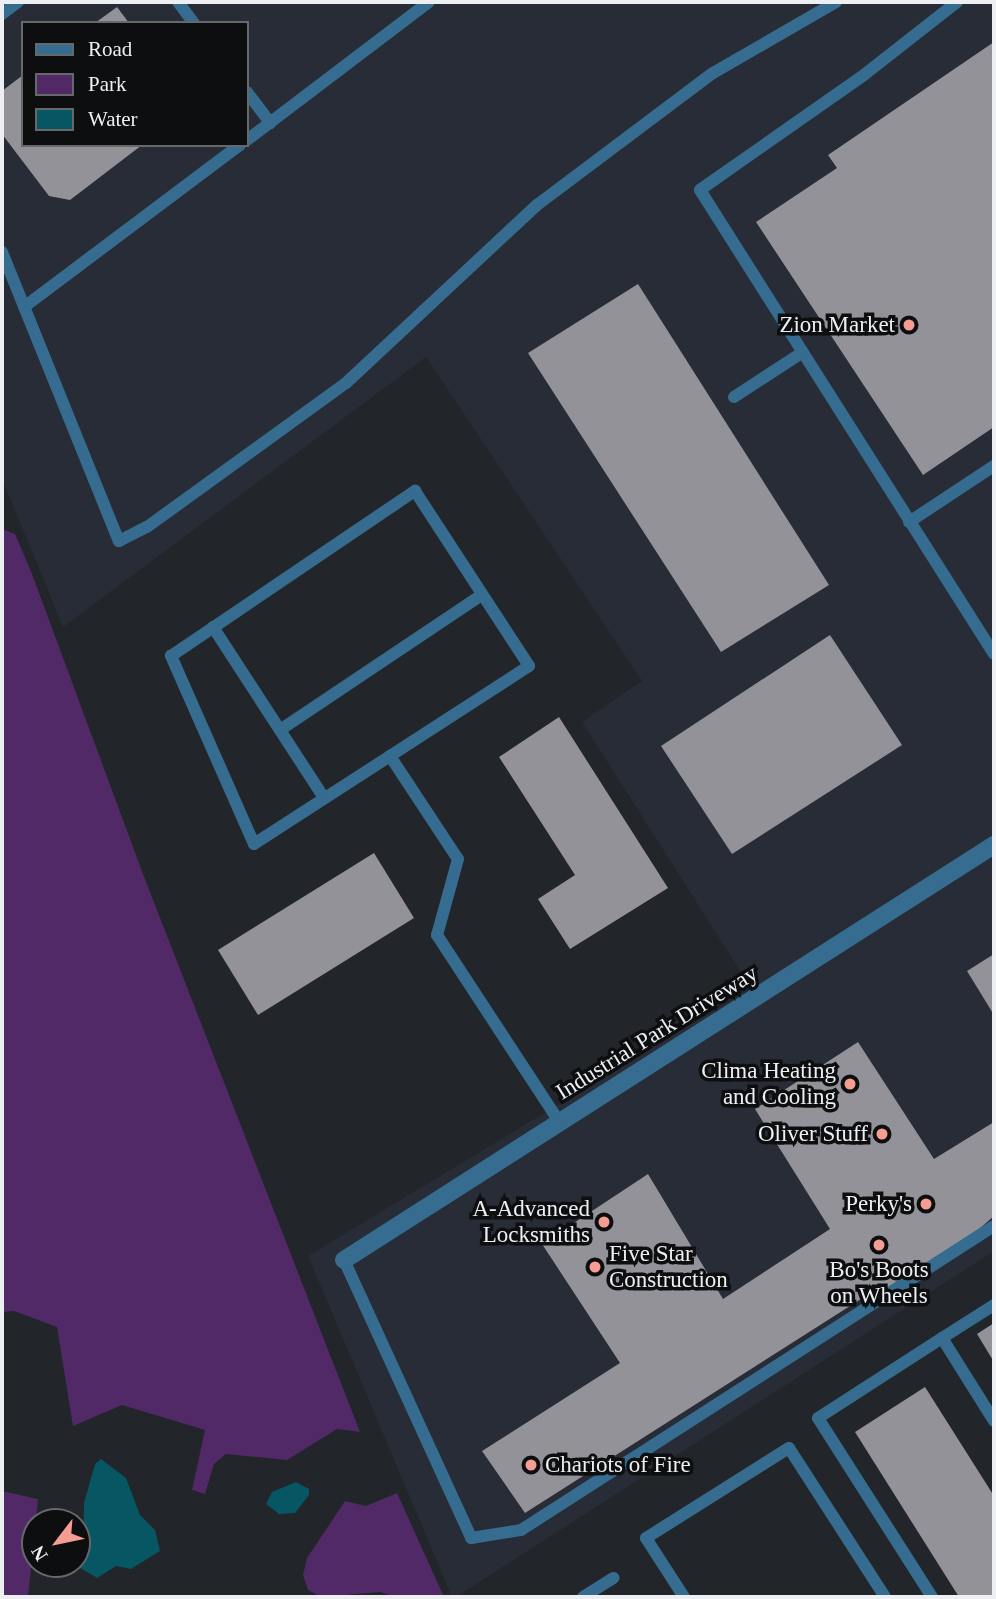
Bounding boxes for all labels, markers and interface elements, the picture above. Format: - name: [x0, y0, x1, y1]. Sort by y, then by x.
- legend: [21, 21, 248, 147]
- text: Road: [88, 37, 132, 61]
- text: Park: [88, 72, 127, 96]
- text: Water: [88, 107, 138, 131]
- place label: Zion Market: [779, 311, 895, 339]
- marker: Zion Market: [901, 317, 917, 333]
- street label: Industrial Park Driveway: [551, 960, 763, 1106]
- place label: Clima Heating and Cooling: [701, 1057, 836, 1111]
- marker: Clima Heating and Cooling: [842, 1076, 858, 1092]
- place label: Oliver Stuff: [758, 1120, 868, 1148]
- marker: Oliver Stuff: [874, 1126, 890, 1142]
- place label: Perky's: [845, 1190, 912, 1218]
- place label: A-Advanced Locksmiths: [472, 1195, 590, 1249]
- marker: Perky's: [918, 1196, 934, 1212]
- marker: A-Advanced Locksmiths: [596, 1214, 612, 1230]
- marker: Bo's Boots on Wheels: [871, 1237, 887, 1253]
- place label: Five Star Construction: [609, 1240, 728, 1294]
- place label: Bo's Boots on Wheels: [829, 1256, 929, 1310]
- marker: Five Star Construction: [587, 1259, 603, 1275]
- place label: Chariots of Fire: [545, 1451, 691, 1479]
- marker: Chariots of Fire: [523, 1457, 539, 1473]
- north arrow: [21, 1508, 91, 1578]
- text: N: [27, 1542, 52, 1565]

